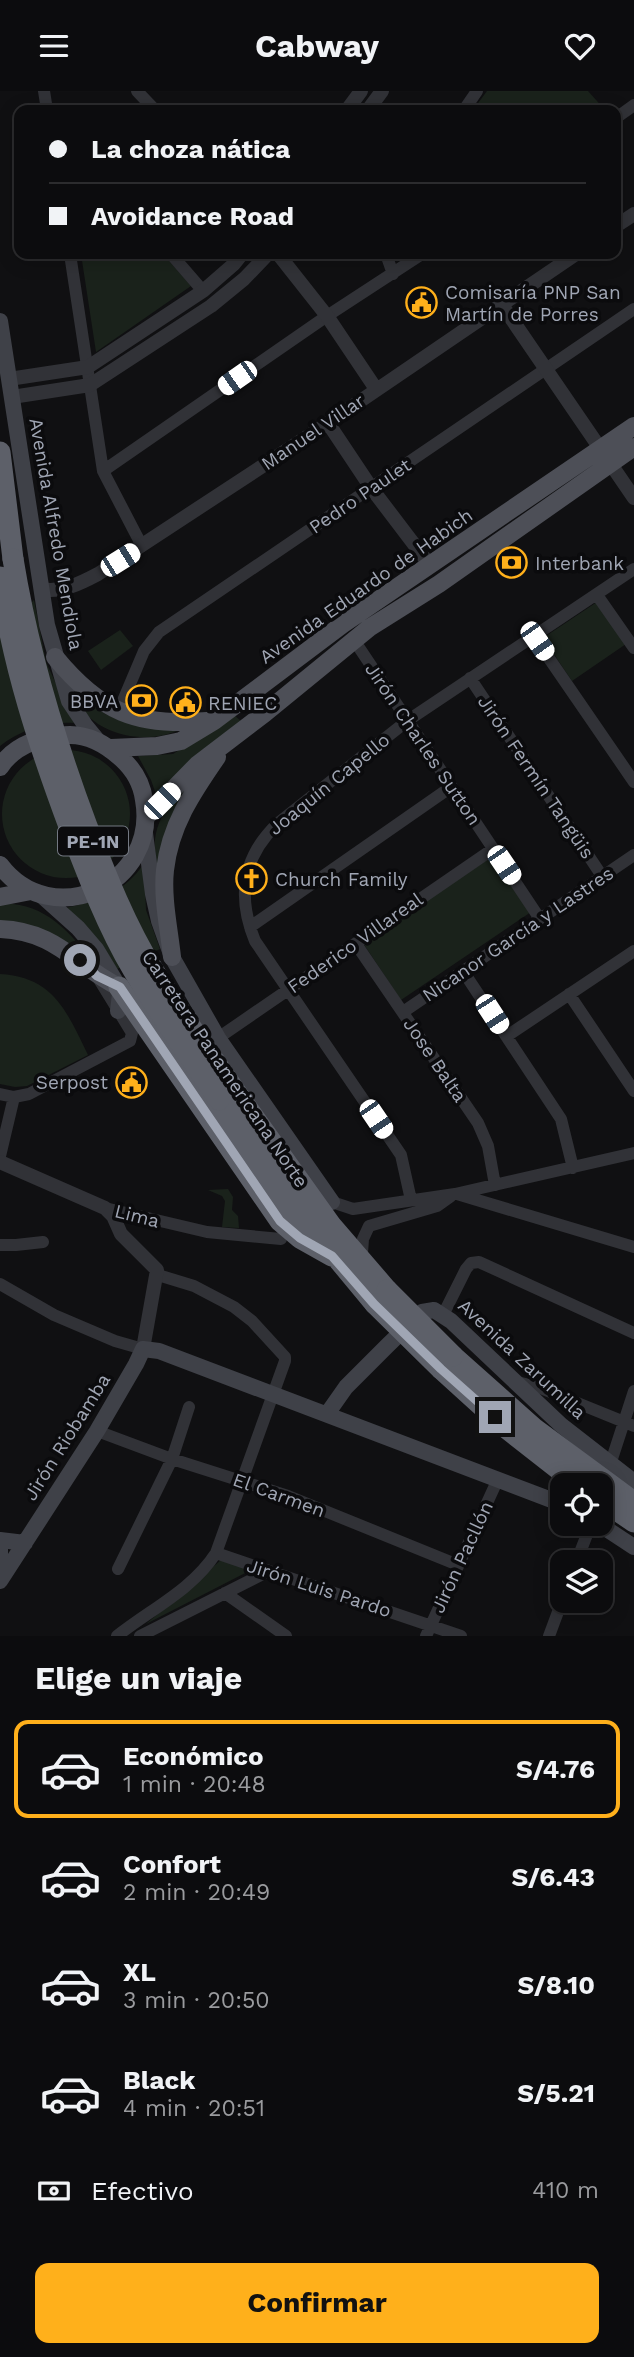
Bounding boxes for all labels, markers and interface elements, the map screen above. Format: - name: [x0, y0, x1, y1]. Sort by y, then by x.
- icon: menu: [35, 27, 73, 65]
- text: Cabway: [255, 27, 379, 65]
- icon: heart: [561, 27, 599, 65]
- text: La choza nática: [91, 134, 290, 164]
- text: Avoidance Road: [91, 201, 294, 231]
- place label: Comisaría PNP San Martín de Porres: [445, 281, 621, 326]
- public building icon: Comisaría PNP San Martín de Porres: [405, 286, 439, 320]
- car: [214, 357, 261, 399]
- street label: Manuel Villar: [257, 389, 369, 475]
- street label: Avenida Alfredo Mendiola: [24, 416, 88, 652]
- street label: Pedro Paulet: [305, 453, 415, 539]
- street label: Avenida Eduardo de Habich: [255, 503, 477, 669]
- car: [97, 540, 144, 580]
- bank icon: Interbank: [495, 546, 529, 580]
- place label: Interbank: [535, 552, 624, 575]
- car: [517, 618, 558, 664]
- street label: Jirón Charles Sutton: [360, 658, 486, 830]
- bank icon: BBVA: [124, 684, 158, 718]
- public building icon: RENIEC: [168, 686, 202, 720]
- place label: BBVA: [70, 690, 118, 713]
- street label: Jirón Fermín Tangüis: [473, 691, 599, 863]
- place label: RENIEC: [208, 692, 277, 715]
- street label: Joaquín Capello: [264, 728, 394, 840]
- car: [140, 779, 185, 823]
- road number: PE-1N: [58, 827, 128, 855]
- car: [484, 842, 525, 888]
- street label: Nicanor García y Lastres: [418, 861, 618, 1007]
- church icon: Church Family: [235, 862, 269, 896]
- place label: Church Family: [275, 868, 408, 891]
- street label: Federico Villareal: [283, 888, 427, 998]
- route start: [64, 944, 96, 976]
- street label: Carretera Panamericana Norte: [137, 946, 313, 1192]
- car: [472, 991, 513, 1037]
- street label: Jose Balta: [398, 1013, 472, 1107]
- public building icon: Serpost: [114, 1065, 148, 1099]
- place label: Serpost: [36, 1071, 108, 1094]
- car: [356, 1096, 397, 1142]
- street label: Lima: [112, 1199, 162, 1233]
- street label: Avenida Zarumilla: [453, 1294, 591, 1424]
- street label: Jirón Riobamba: [19, 1369, 115, 1505]
- route end: [479, 1401, 511, 1433]
- street label: El Carmen: [230, 1468, 328, 1522]
- map controls: [550, 1473, 613, 1613]
- button: locate: [550, 1473, 613, 1536]
- street label: Jirón Pacllón: [426, 1497, 498, 1617]
- button: layers: [550, 1550, 613, 1613]
- street label: Jirón Luis Pardo: [244, 1554, 394, 1622]
- text: Elige un viaje: [35, 1659, 242, 1697]
- icon: car: [39, 1738, 102, 1801]
- text: Económico: [123, 1741, 264, 1771]
- text: S/4.76: [516, 1754, 595, 1784]
- text: 1 min · 20:48: [123, 1771, 266, 1798]
- icon: car: [39, 1846, 102, 1909]
- text: Confort: [123, 1849, 221, 1879]
- text: S/6.43: [512, 1862, 595, 1892]
- text: 2 min · 20:49: [123, 1879, 270, 1906]
- icon: car: [39, 1954, 102, 2017]
- text: XL: [123, 1957, 156, 1987]
- text: S/8.10: [518, 1970, 595, 2000]
- text: 3 min · 20:50: [123, 1987, 270, 2014]
- icon: car: [39, 2062, 102, 2125]
- text: Black: [123, 2065, 195, 2095]
- text: S/5.21: [517, 2078, 595, 2108]
- text: 4 min · 20:51: [123, 2095, 265, 2122]
- icon: cash: [35, 2172, 73, 2210]
- text: Efectivo: [91, 2176, 194, 2206]
- text: 410 m: [532, 2177, 599, 2204]
- button: Confirmar: [35, 2263, 599, 2343]

